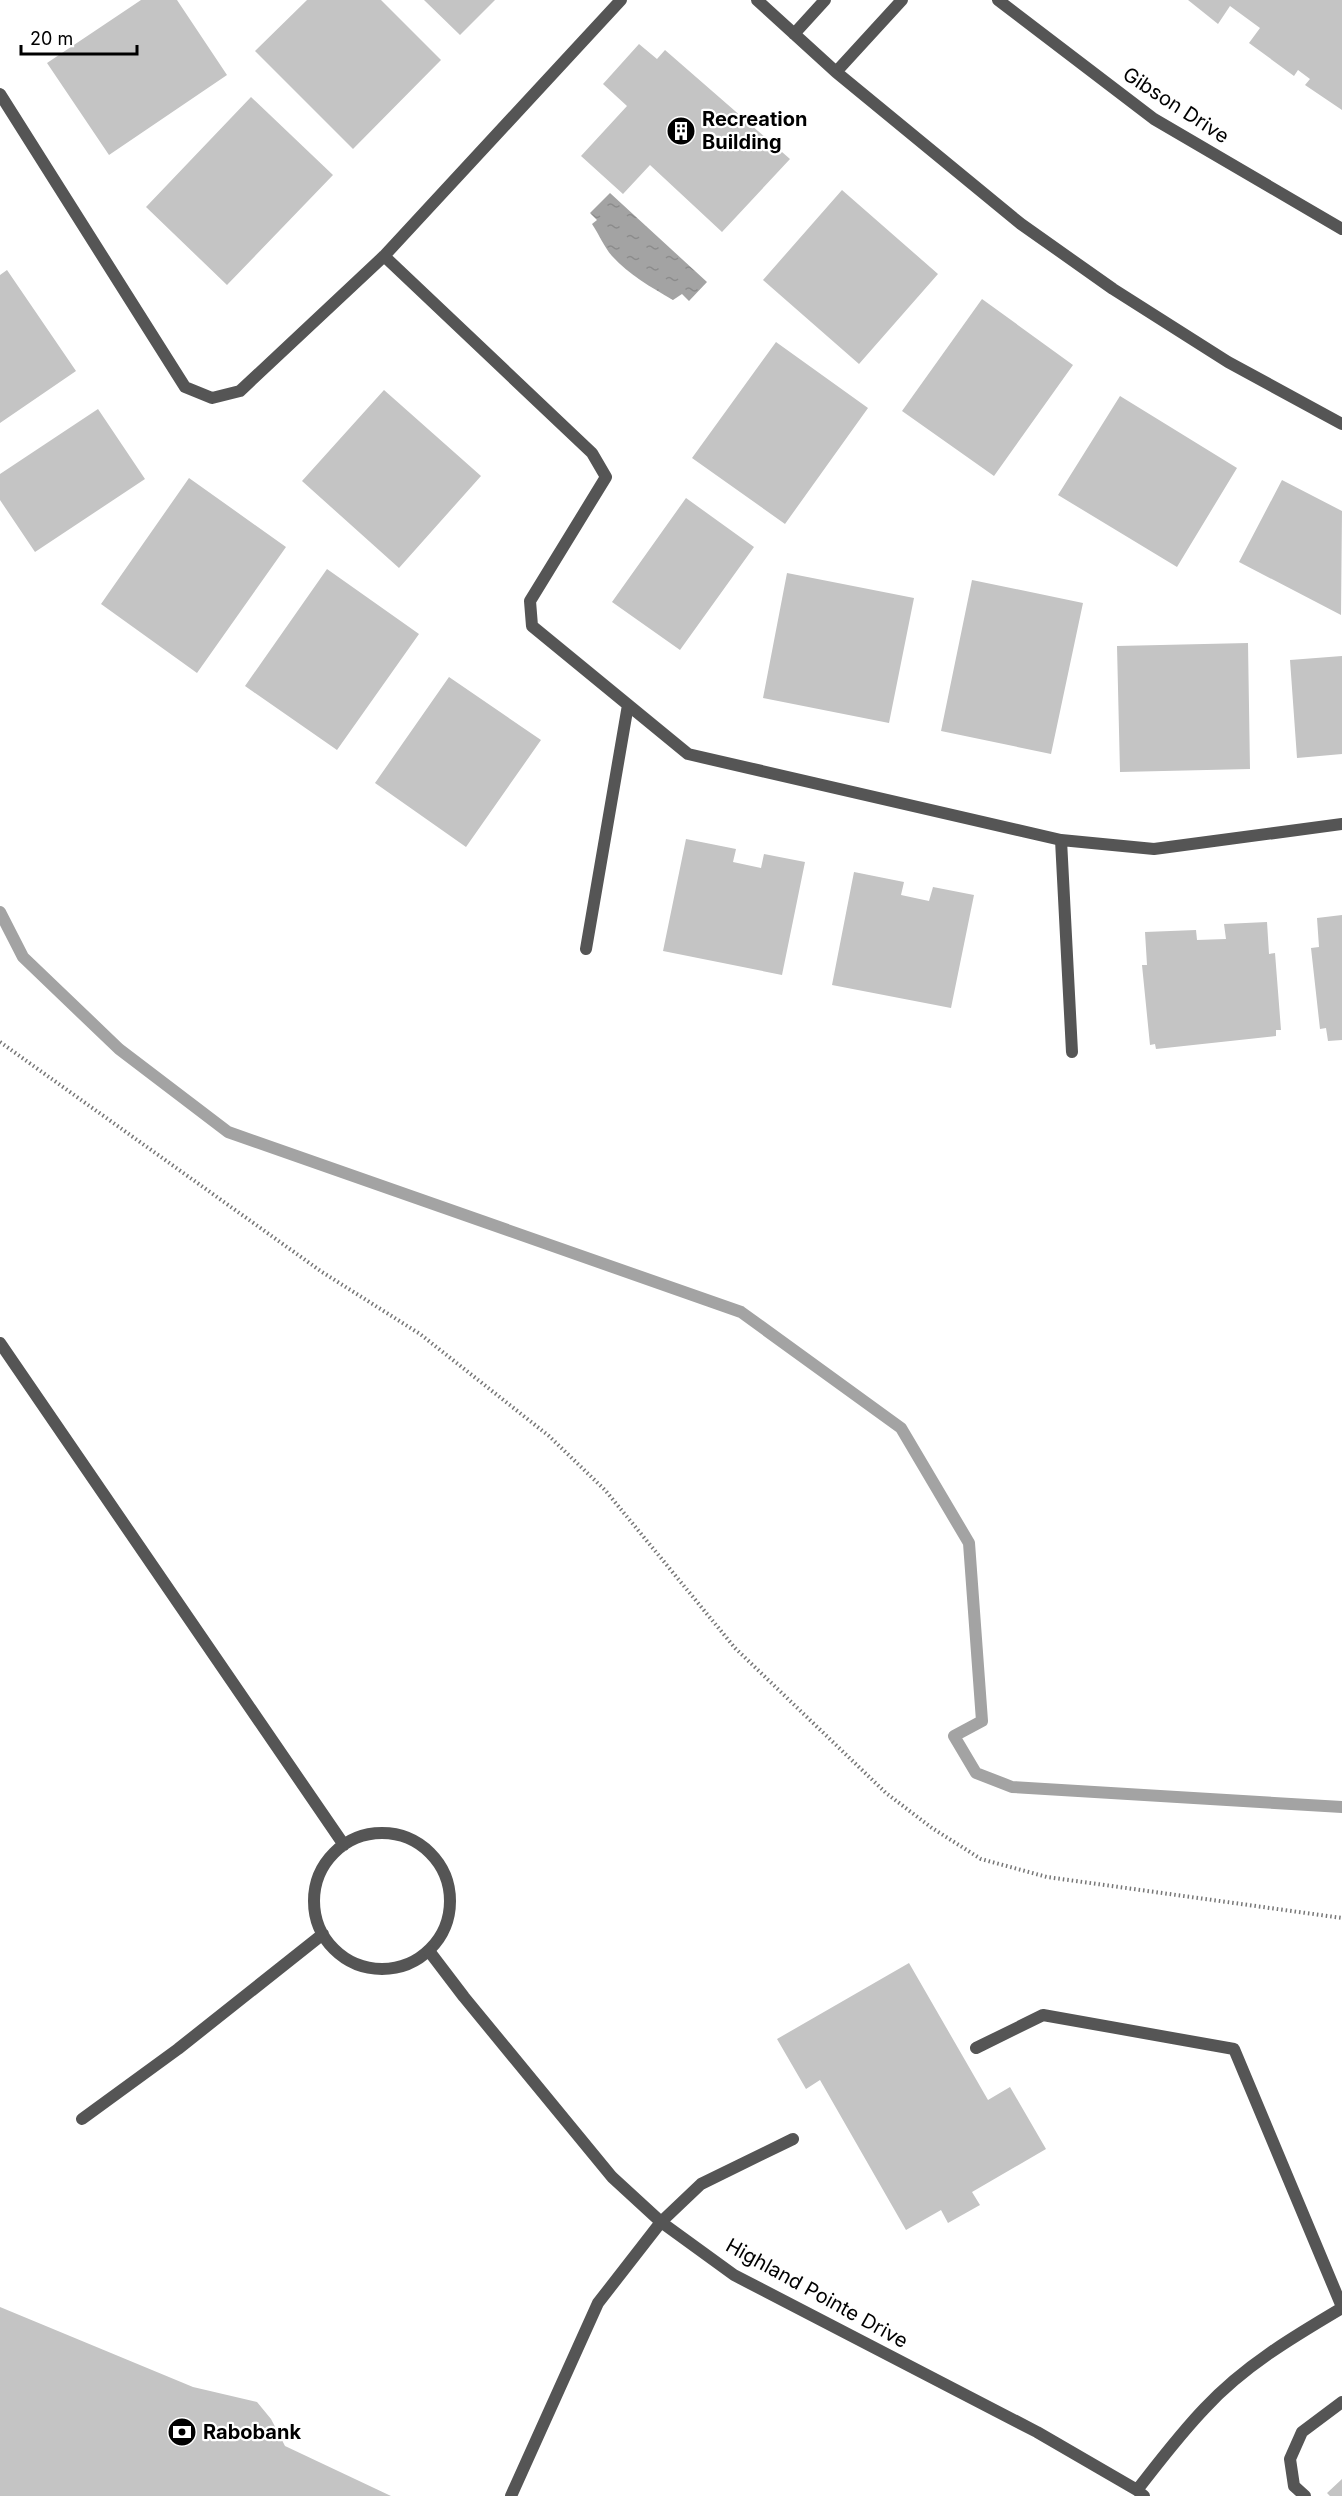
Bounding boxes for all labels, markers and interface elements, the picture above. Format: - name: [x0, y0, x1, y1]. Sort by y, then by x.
- scale bar: [21, 18, 136, 56]
- text: 20 m: [30, 28, 73, 49]
- street label: Gibson Drive: [1118, 62, 1234, 148]
- place label: Recreation Building: [702, 107, 807, 154]
- building icon: Recreation Building: [665, 115, 697, 147]
- street label: Highland Pointe Drive: [722, 2233, 912, 2353]
- bank icon: Rabobank: [166, 2416, 198, 2448]
- place label: Rabobank: [203, 2420, 301, 2444]

